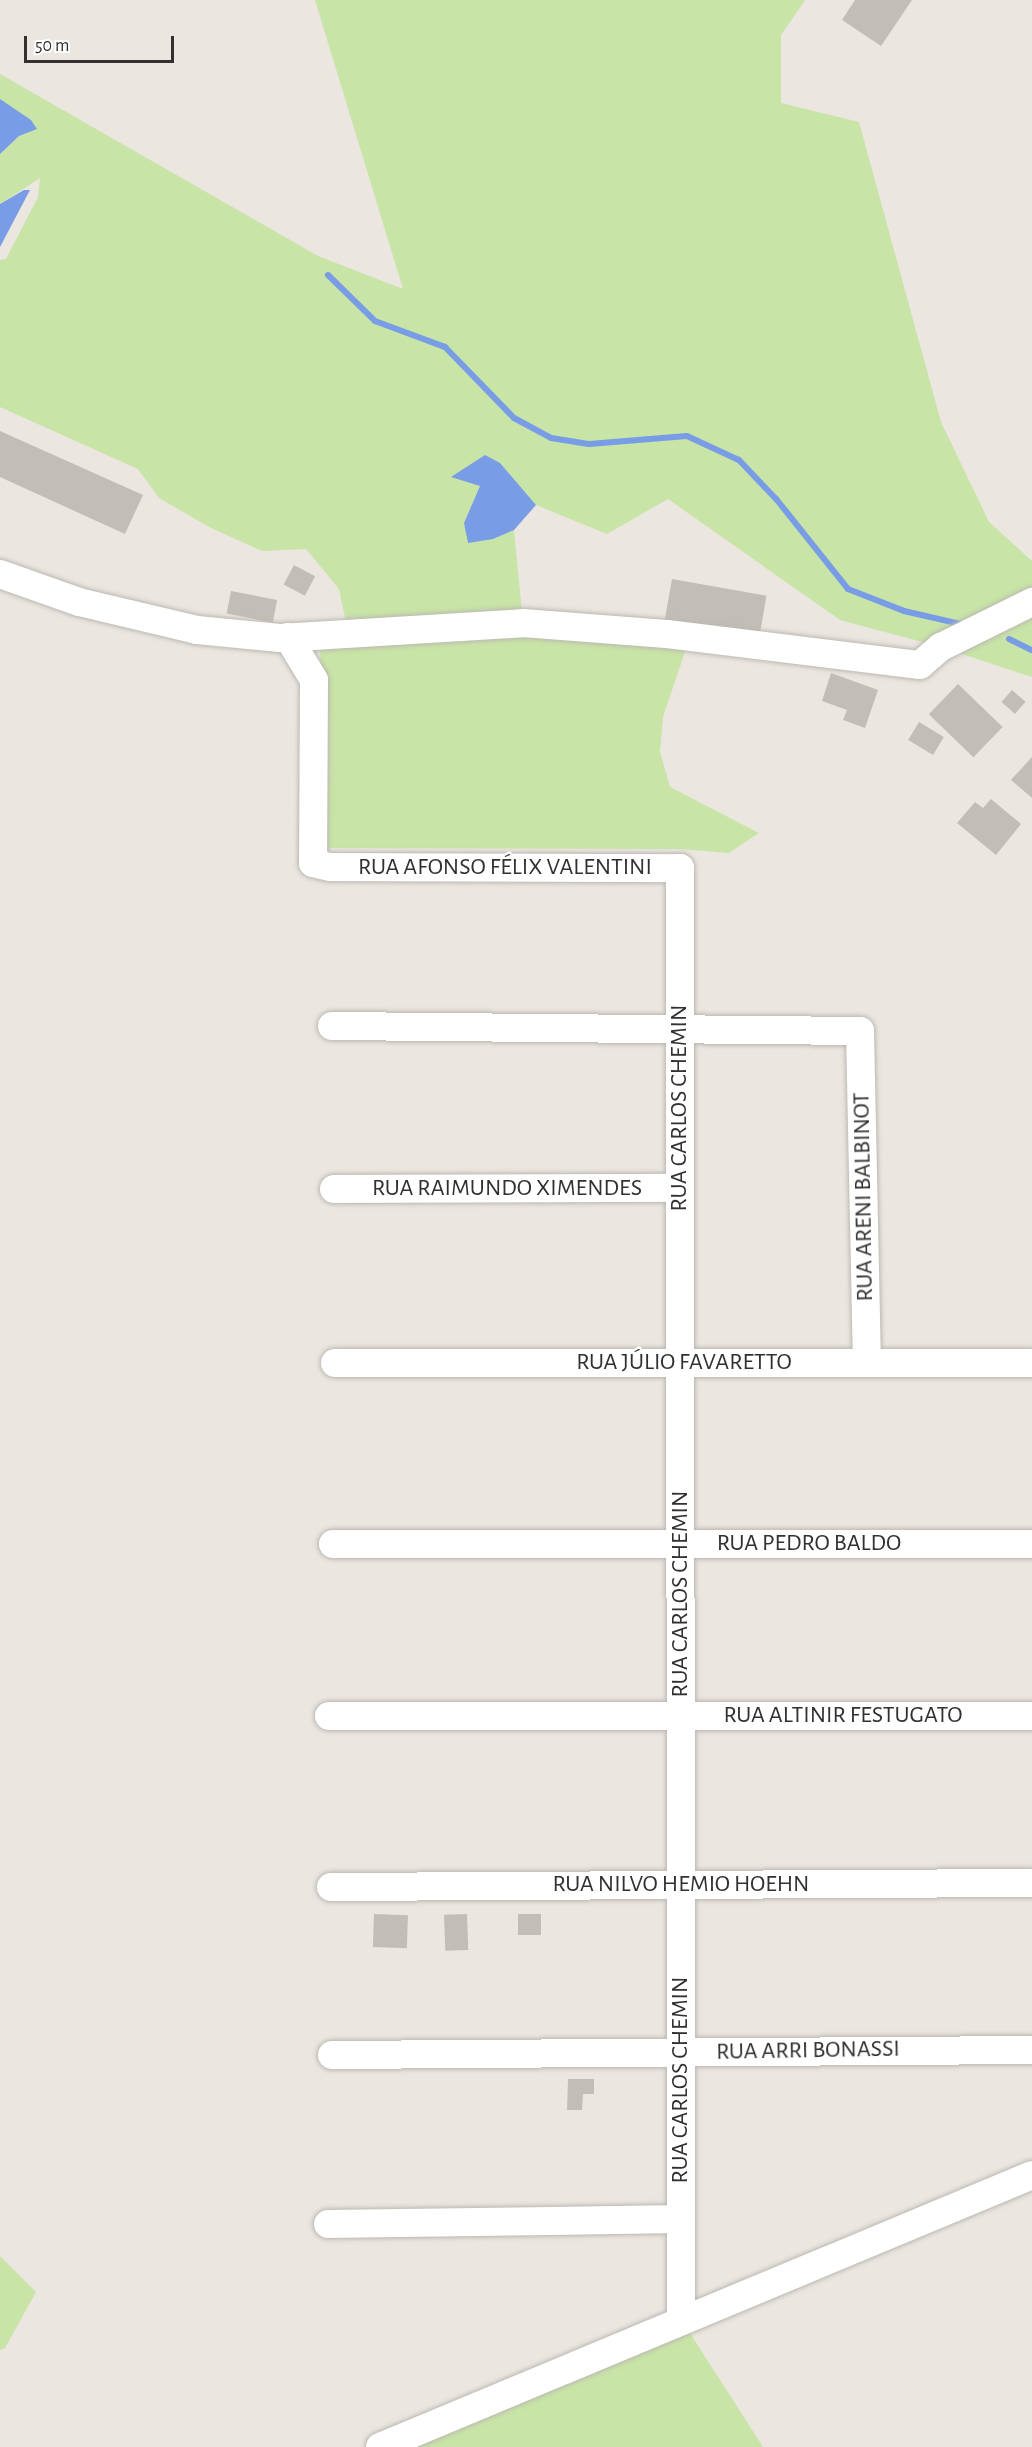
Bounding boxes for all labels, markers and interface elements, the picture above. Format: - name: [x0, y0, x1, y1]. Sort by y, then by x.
- scale bar: [27, 24, 177, 62]
- text: 50 m: [35, 37, 69, 55]
- street label: RUA AFONSO FÉLIX VALENTINI: [358, 854, 652, 882]
- street label: RUA CARLOS CHEMIN: [666, 1005, 694, 1211]
- street label: RUA ARENI BALBINOT: [848, 1092, 880, 1302]
- street label: RUA RAIMUNDO XIMENDES: [372, 1175, 642, 1203]
- street label: RUA JÚLIO FAVARETTO: [576, 1349, 792, 1377]
- street label: RUA CARLOS CHEMIN: [667, 1491, 695, 1697]
- street label: RUA PEDRO BALDO: [717, 1530, 901, 1558]
- street label: RUA ALTINIR FESTUGATO: [724, 1702, 962, 1730]
- street label: RUA NILVO HEMIO HOEHN: [552, 1871, 810, 1899]
- street label: RUA CARLOS CHEMIN: [667, 1977, 695, 2183]
- street label: RUA ARRI BONASSI: [716, 2035, 900, 2067]

